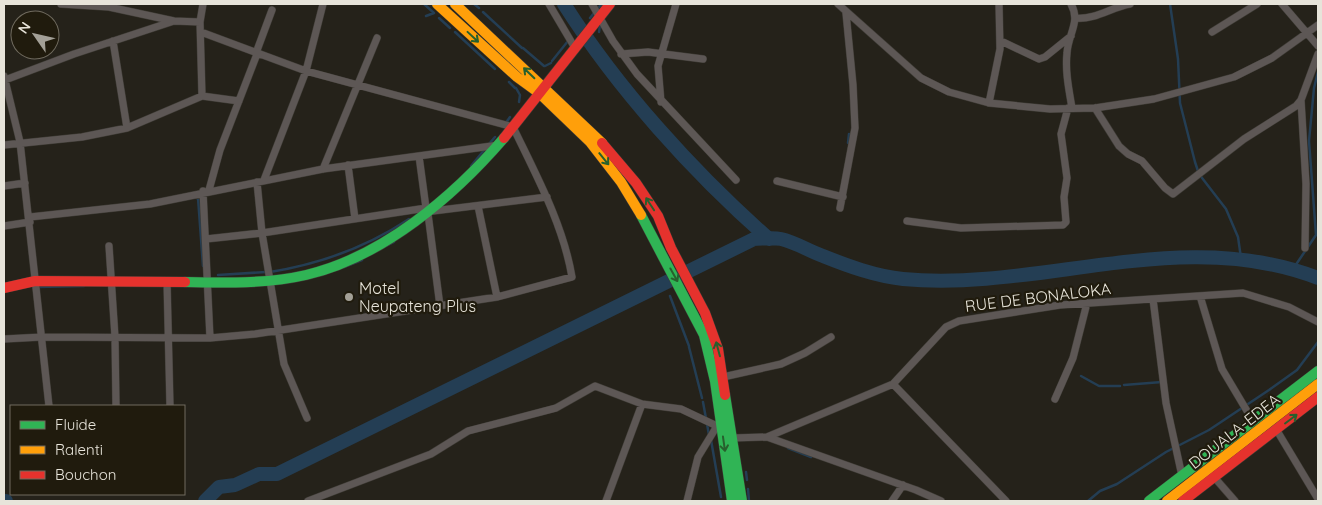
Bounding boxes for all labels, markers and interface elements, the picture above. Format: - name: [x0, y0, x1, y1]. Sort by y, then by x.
- north arrow: [10, 10, 60, 60]
- text: N: [14, 18, 35, 37]
- one-way arrow: [466, 31, 479, 43]
- one-way arrow: [522, 67, 535, 79]
- one-way arrow: [599, 152, 610, 165]
- one-way arrow: [645, 198, 655, 212]
- one-way arrow: [669, 267, 679, 282]
- place label: Motel Neupateng Plus: [359, 278, 476, 316]
- street label: RUE DE BONALOKA: [964, 278, 1112, 316]
- marker: Motel Neupateng Plus: [343, 291, 355, 303]
- one-way arrow: [712, 342, 722, 358]
- street label: DOUALA-EDEA: [1184, 389, 1284, 473]
- legend: [10, 405, 185, 495]
- one-way arrow: [1284, 413, 1297, 424]
- text: Fluide: [55, 415, 96, 434]
- one-way arrow: [719, 436, 729, 452]
- text: Ralenti: [55, 440, 103, 459]
- text: Bouchon: [55, 465, 116, 484]

